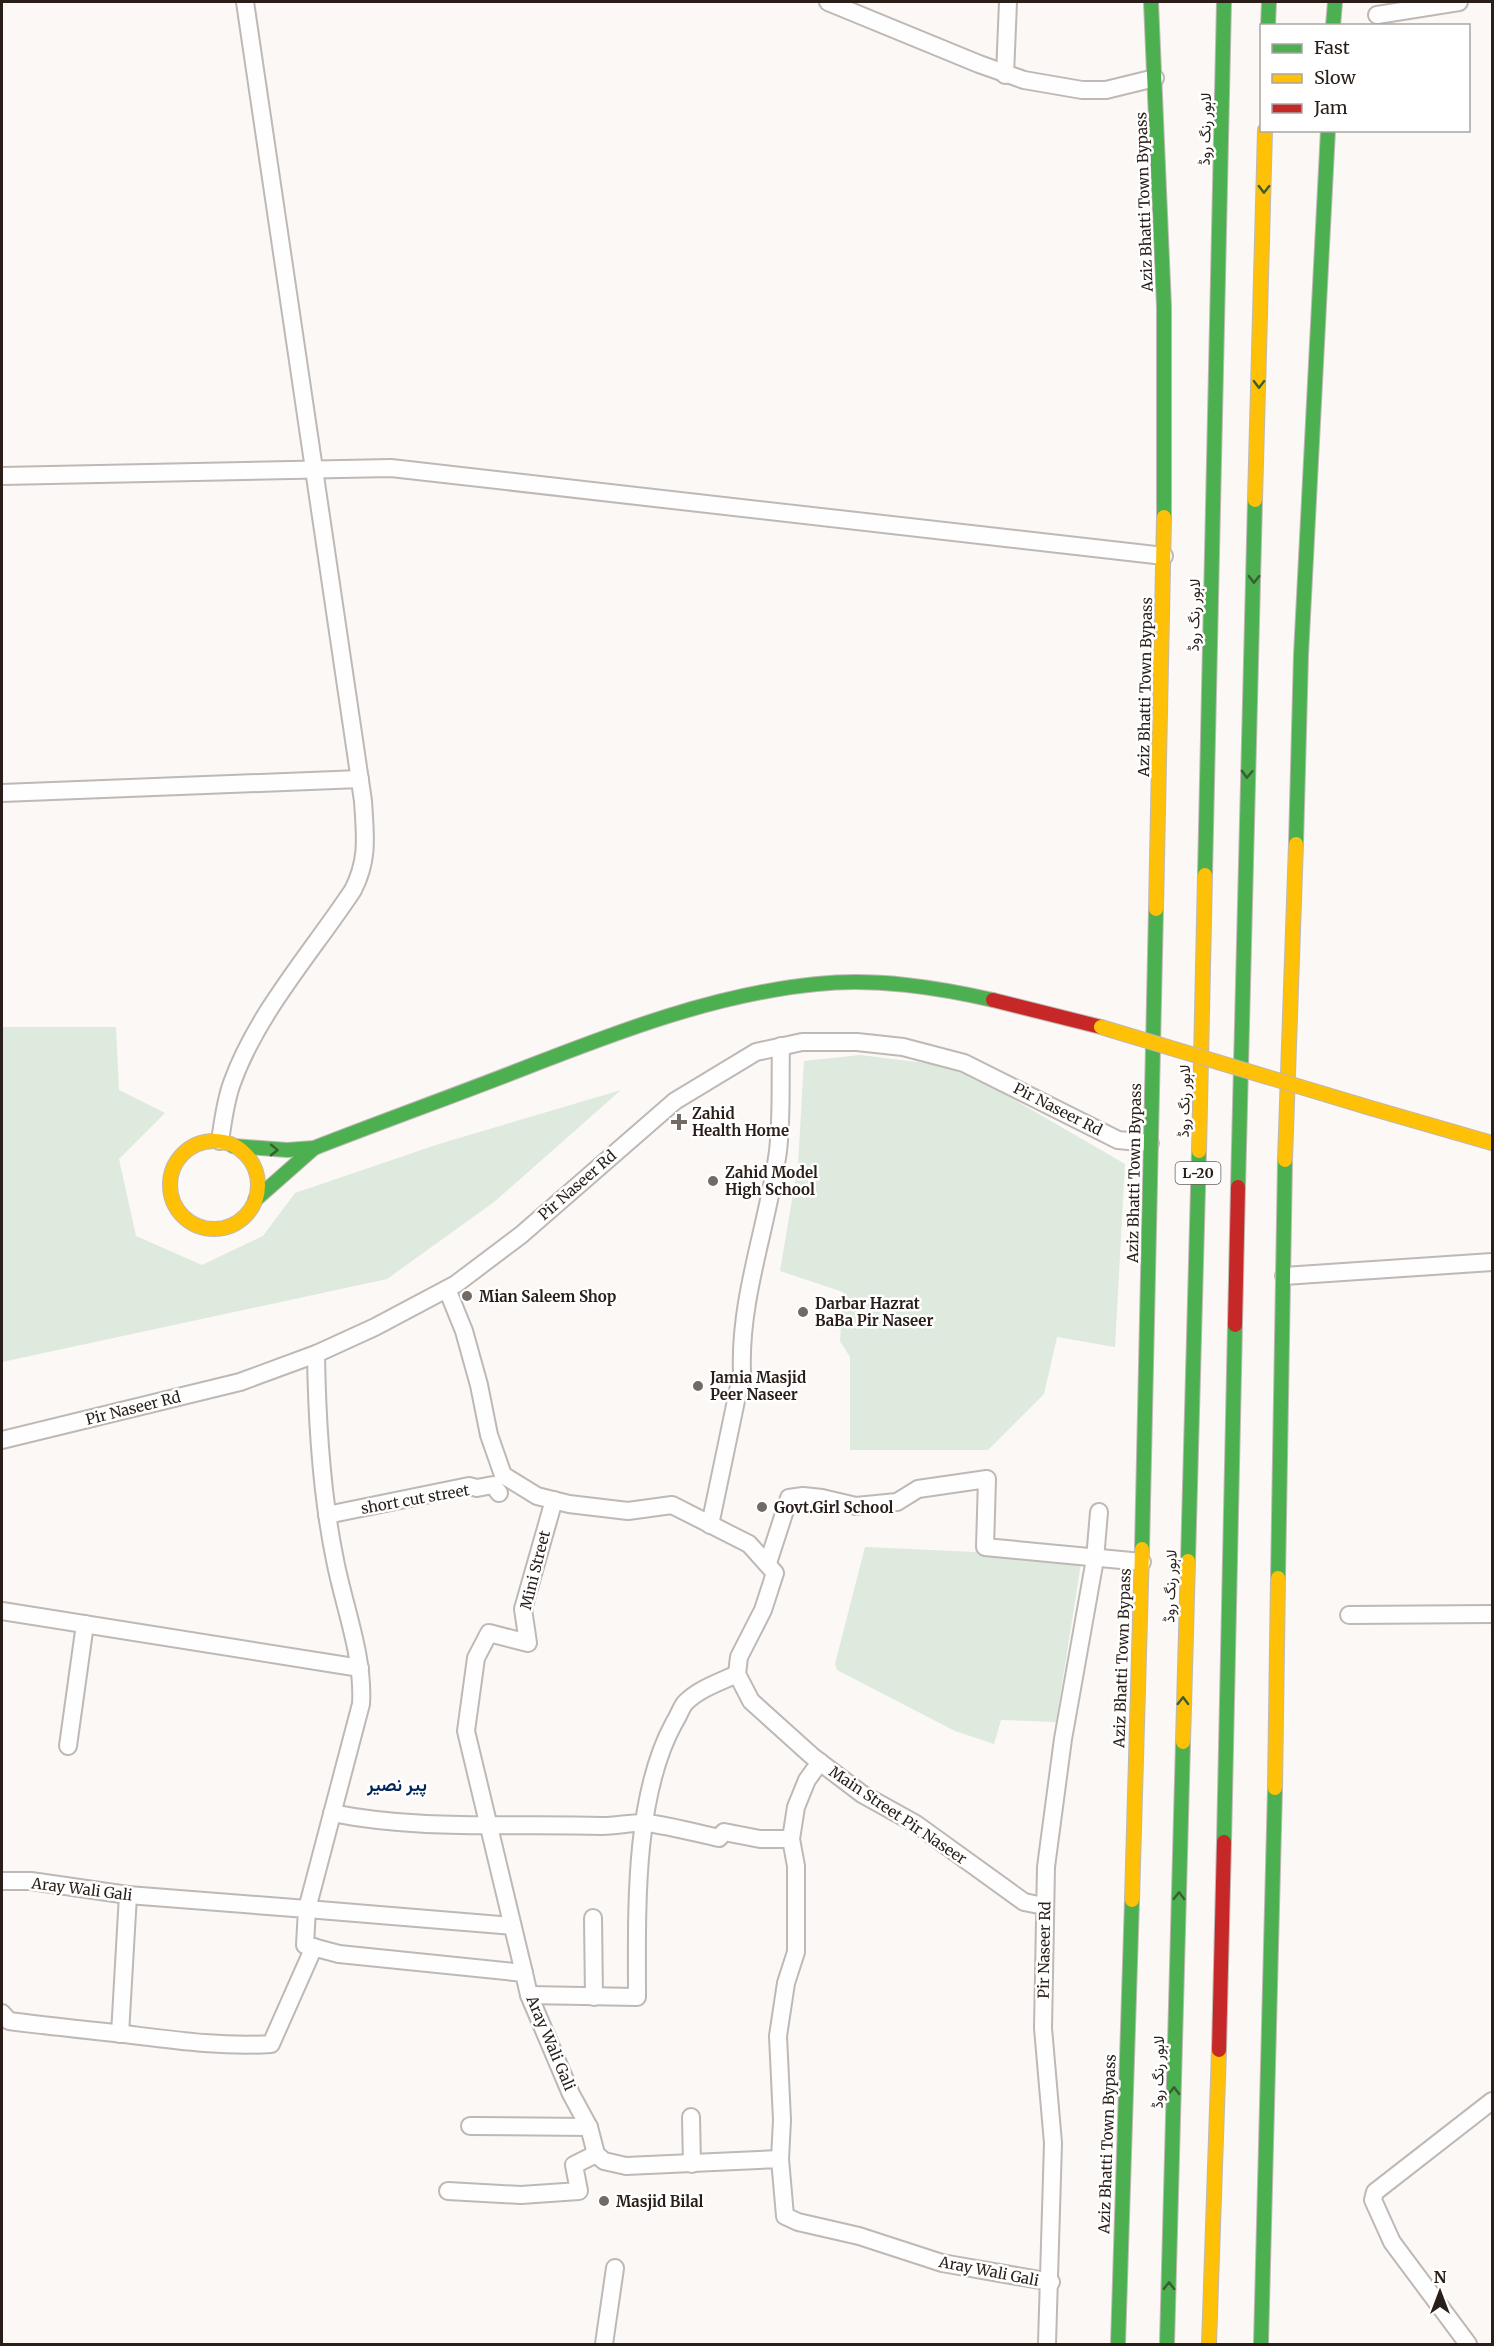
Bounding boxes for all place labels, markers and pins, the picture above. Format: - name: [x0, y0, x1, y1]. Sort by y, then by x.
- place label: Zahid Health Home: [692, 1104, 789, 1140]
- marker: Zahid Health Home: [670, 1113, 688, 1131]
- place label: Zahid Model High School: [725, 1163, 818, 1199]
- marker: Zahid Model High School: [706, 1174, 720, 1188]
- place label: Mian Saleem Shop: [479, 1287, 617, 1306]
- marker: Mian Saleem Shop: [460, 1289, 474, 1303]
- place label: Darbar Hazrat BaBa Pir Naseer: [815, 1294, 933, 1330]
- marker: Darbar Hazrat BaBa Pir Naseer: [796, 1305, 810, 1319]
- place label: Jamia Masjid Peer Naseer: [709, 1368, 806, 1404]
- marker: Jamia Masjid Peer Naseer: [691, 1379, 705, 1393]
- place label: Govt.Girl School: [774, 1498, 894, 1517]
- marker: Govt.Girl School: [755, 1500, 769, 1514]
- place label: Masjid Bilal: [616, 2192, 704, 2211]
- marker: Masjid Bilal: [597, 2194, 611, 2208]

